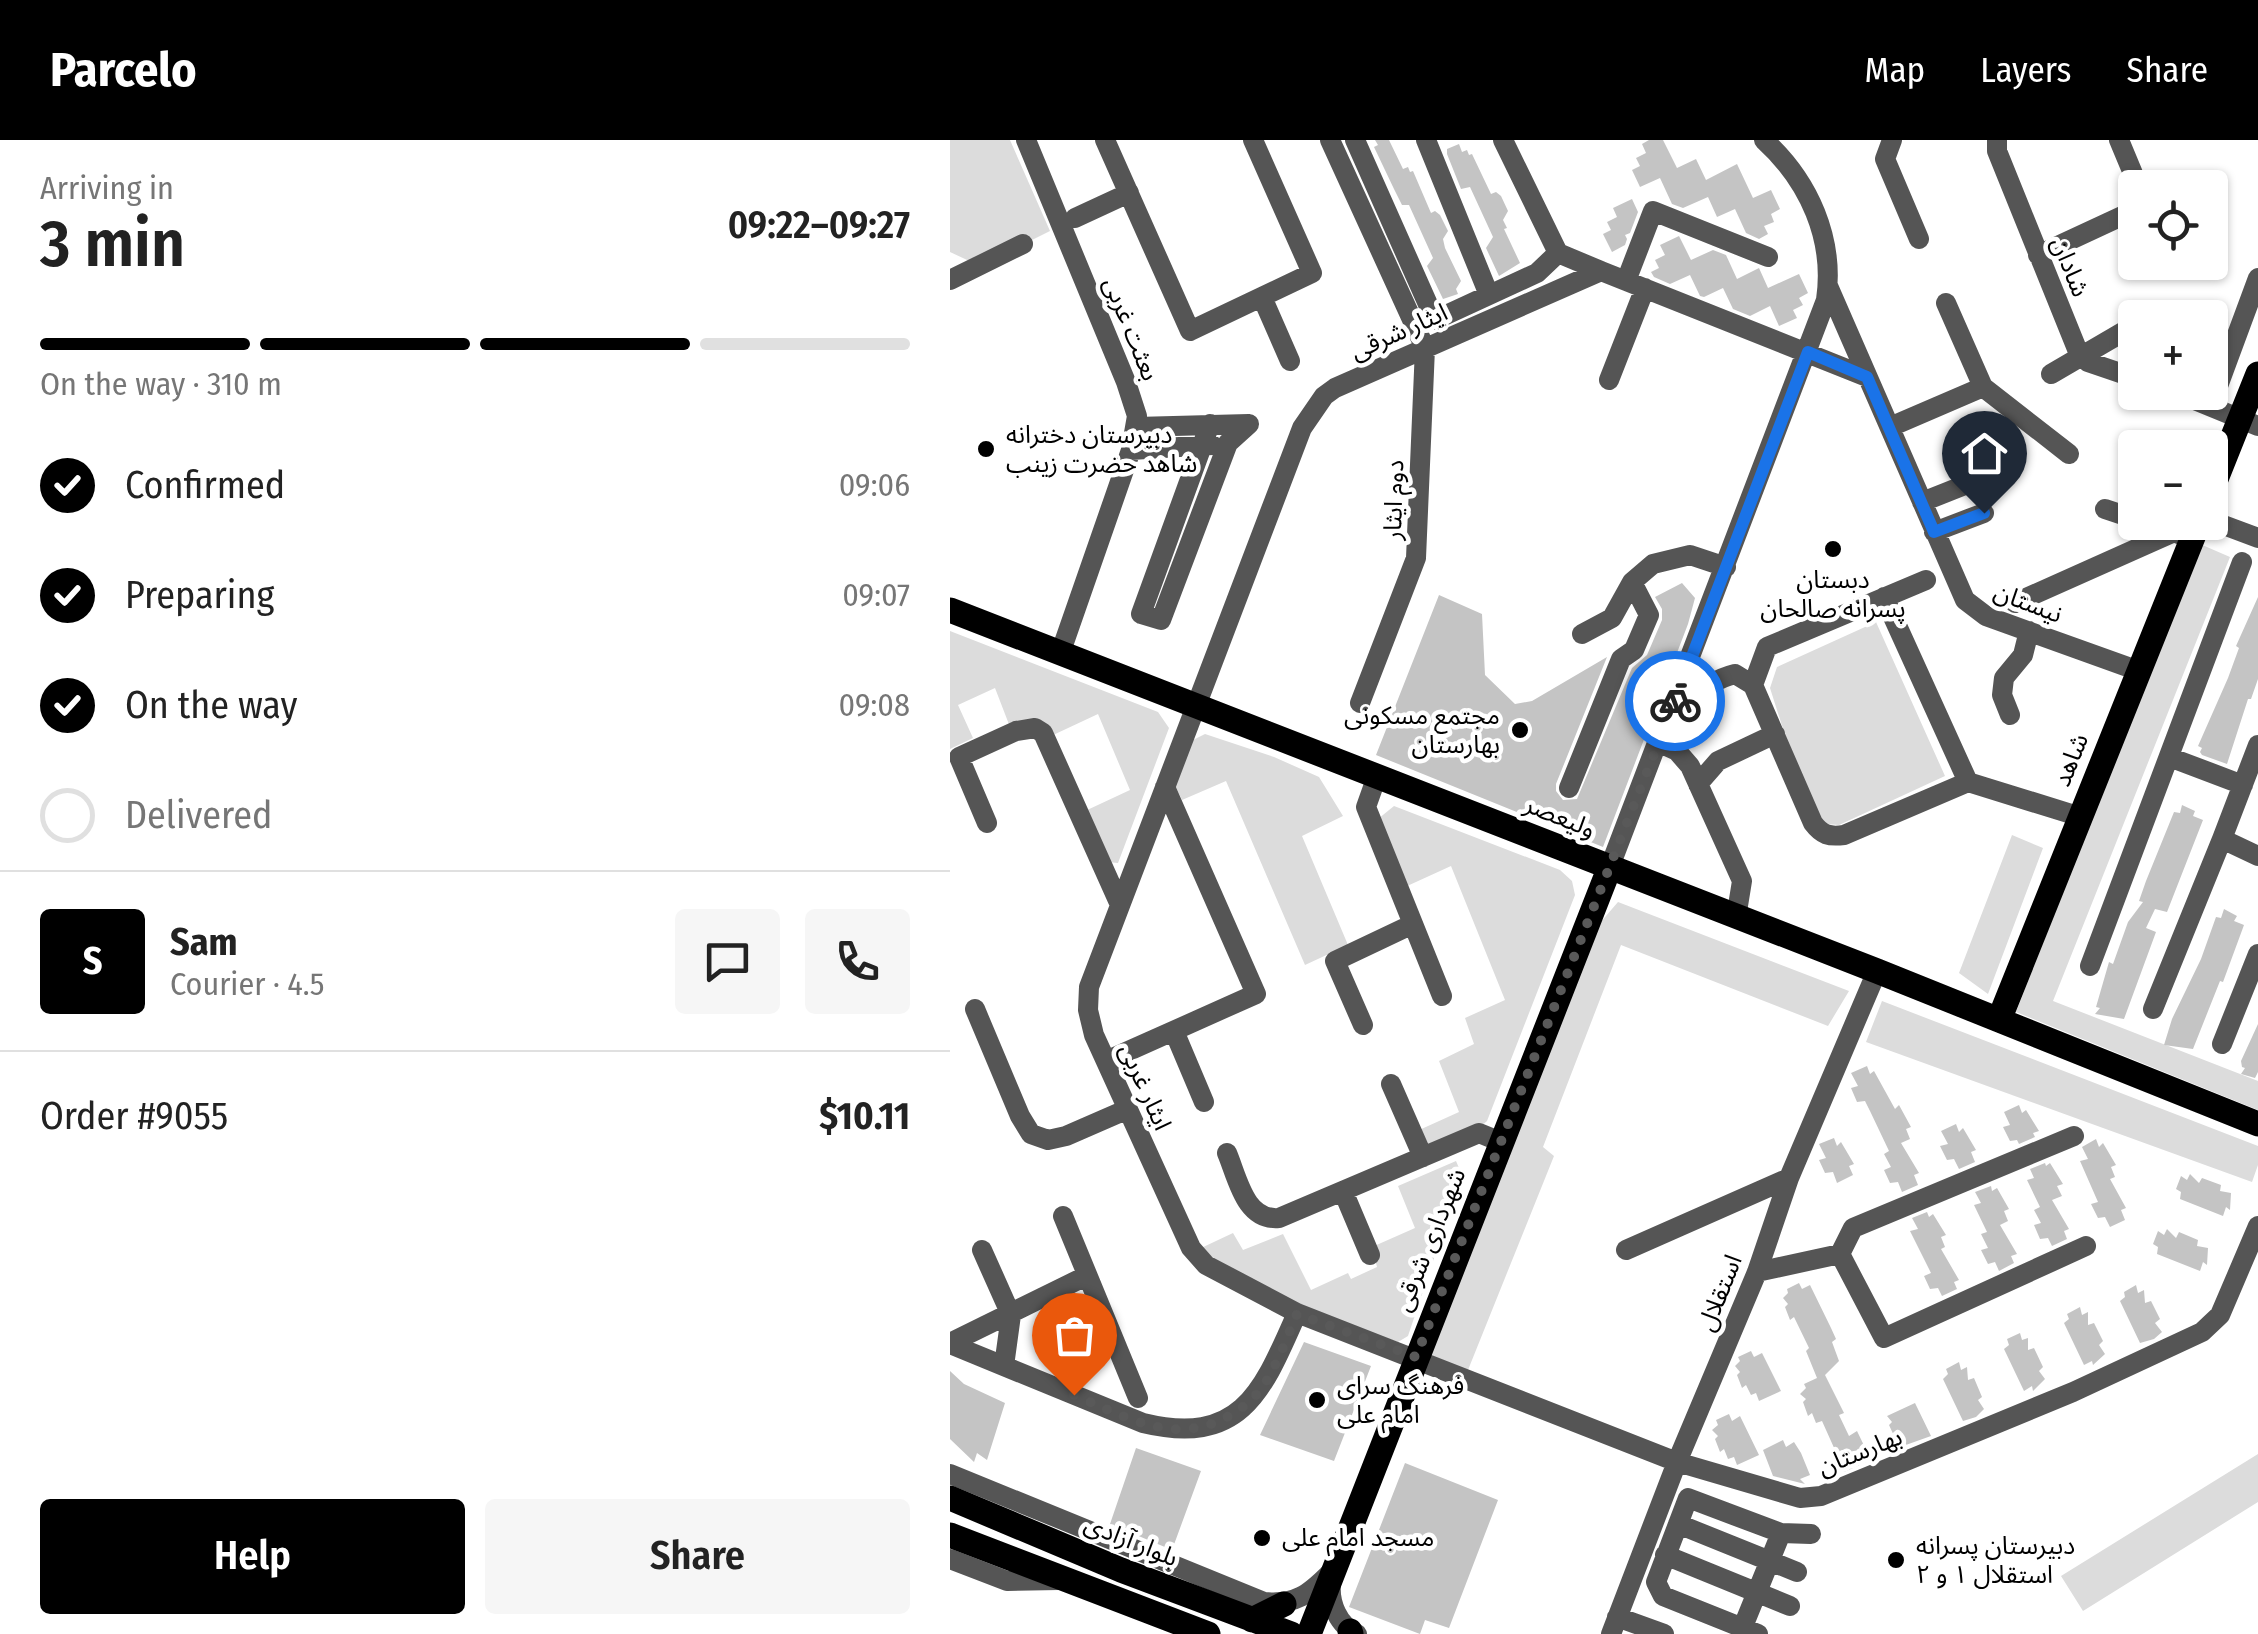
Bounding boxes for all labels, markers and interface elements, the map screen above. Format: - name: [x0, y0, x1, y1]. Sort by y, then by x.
- text: Parcelo: [50, 41, 197, 99]
- text: Map: [1865, 49, 1925, 91]
- text: Layers: [1980, 49, 2072, 91]
- text: Share: [2127, 49, 2208, 91]
- text: Arriving in: [40, 169, 174, 207]
- map controls: [2118, 170, 2228, 540]
- button: locate: [2118, 170, 2228, 280]
- text: 09:22–09:27: [728, 202, 910, 248]
- text: 3 min: [40, 205, 185, 283]
- street label: شادان: [2044, 233, 2096, 301]
- street label: بعثت غربی: [1097, 273, 1165, 385]
- street label: ایثار شرقی: [1346, 297, 1452, 367]
- button: +: [2118, 300, 2228, 410]
- text: On the way · 310 m: [40, 365, 282, 403]
- pin: [1942, 411, 2027, 514]
- place label: دبیرستان دخترانه شاهد حضرت زینب: [1006, 420, 1197, 479]
- icon: home: [1957, 426, 2012, 481]
- button: −: [2118, 430, 2228, 540]
- marker: دبیرستان دخترانه شاهد حضرت زینب: [975, 438, 997, 460]
- icon: check: [40, 458, 95, 513]
- street label: دوم ایثار: [1378, 459, 1414, 542]
- text: Confirmed: [125, 462, 285, 508]
- text: 09:06: [839, 466, 910, 504]
- marker: دبستان پسرانه صالحان: [1822, 538, 1844, 560]
- place label: دبستان پسرانه صالحان: [1760, 565, 1906, 624]
- icon: check: [40, 568, 95, 623]
- text: Preparing: [125, 572, 274, 618]
- text: 09:07: [842, 576, 910, 614]
- street label: نيستان: [1989, 576, 2067, 630]
- courier: [1625, 651, 1725, 751]
- icon: bike: [1648, 674, 1703, 729]
- icon: check: [40, 678, 95, 733]
- text: On the way: [125, 682, 297, 728]
- text: 09:08: [839, 686, 910, 724]
- place label: مجتمع مسکونی بهارستان: [1344, 701, 1500, 760]
- marker: مجتمع مسکونی بهارستان: [1509, 719, 1531, 741]
- street label: شاهد: [2047, 729, 2095, 791]
- street label: ولیعصر: [1519, 789, 1600, 845]
- text: Delivered: [125, 792, 272, 838]
- button: chat: [675, 909, 780, 1014]
- button: phone: [805, 909, 910, 1014]
- text: Sam: [170, 919, 238, 965]
- text: S: [83, 938, 102, 984]
- text: Courier · 4.5: [170, 965, 325, 1003]
- street label: ایثار غربی: [1113, 1039, 1177, 1135]
- text: Order #9055: [40, 1093, 228, 1139]
- text: $10.11: [819, 1093, 910, 1139]
- street label: شهرداری شرقی: [1388, 1164, 1472, 1316]
- street label: استقلال: [1691, 1250, 1749, 1336]
- pin: [1032, 1293, 1117, 1396]
- icon: bag: [1047, 1308, 1102, 1363]
- place label: فرهنگ سرای امام علی: [1337, 1371, 1464, 1434]
- marker: فرهنگ سرای امام علی: [1306, 1389, 1328, 1411]
- street label: بهارستان: [1813, 1422, 1907, 1482]
- button: Help: [40, 1499, 465, 1614]
- button: Share: [485, 1499, 910, 1614]
- street label: بلوار آزادی: [1080, 1509, 1182, 1573]
- place label: مسجد امام علی: [1282, 1523, 1434, 1557]
- marker: مسجد امام علی: [1251, 1527, 1273, 1549]
- place label: دبیرستان پسرانه استقلال ۱ و ۲: [1916, 1531, 2075, 1590]
- marker: دبیرستان پسرانه استقلال ۱ و ۲: [1885, 1549, 1907, 1571]

